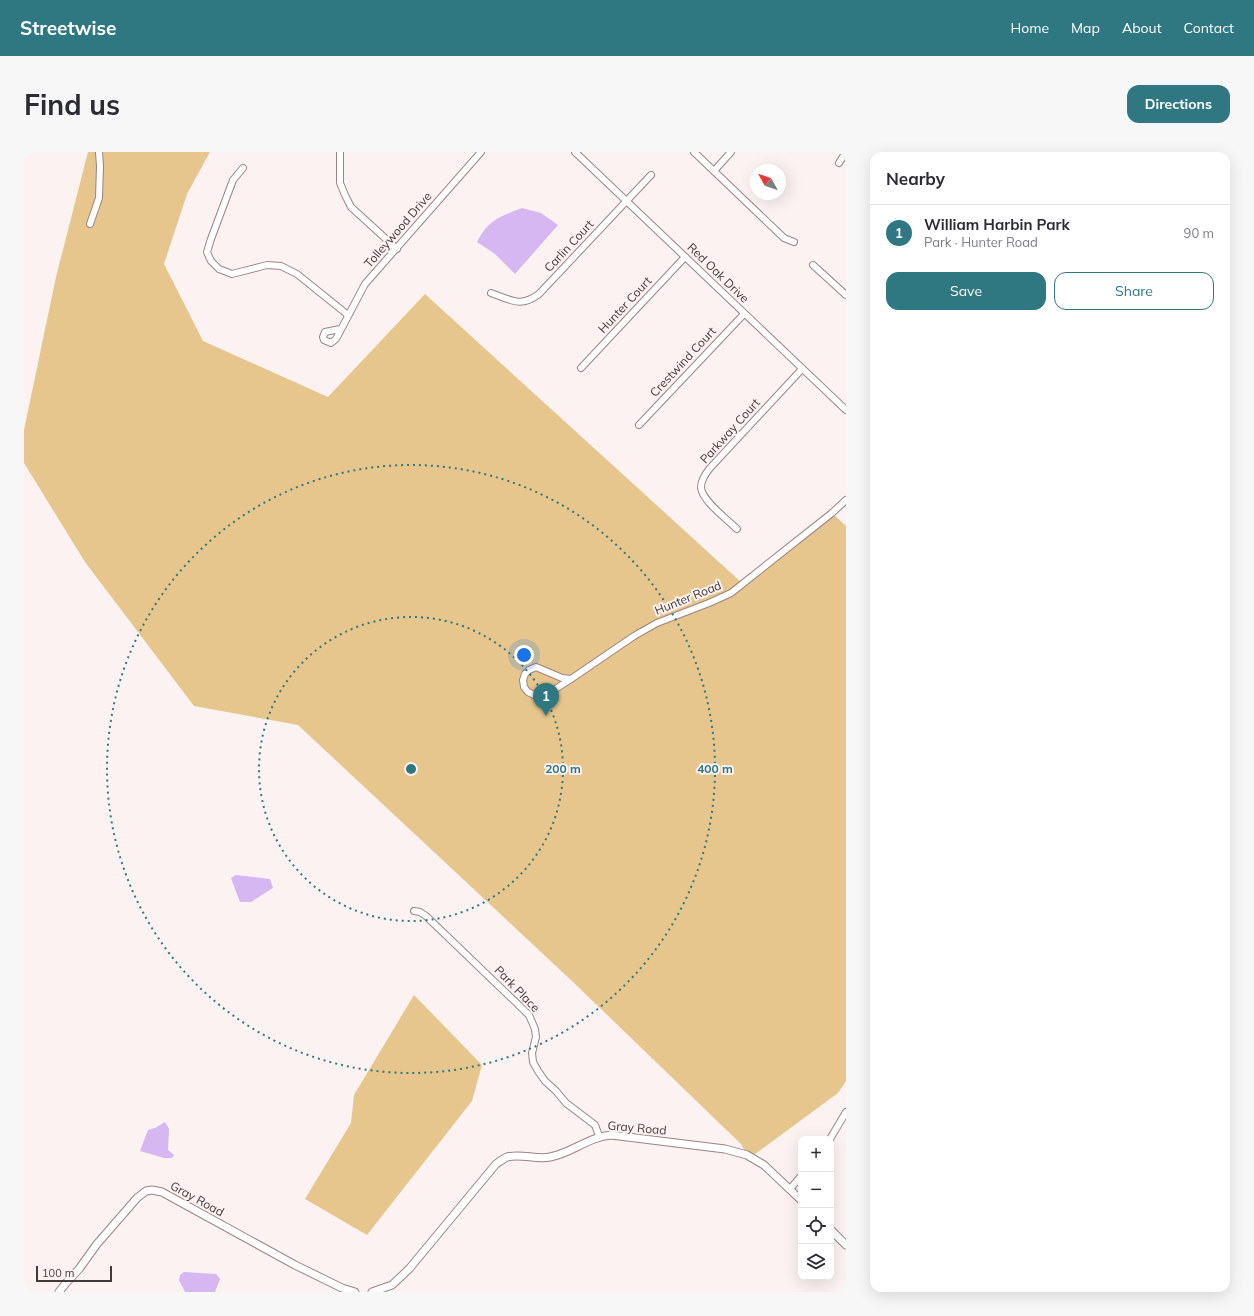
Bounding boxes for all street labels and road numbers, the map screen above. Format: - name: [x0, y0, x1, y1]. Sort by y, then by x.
- street label: Tolleywood Drive: [361, 189, 435, 271]
- street label: Carlin Court: [541, 216, 597, 275]
- street label: Red Oak Drive: [684, 240, 752, 306]
- street label: Hunter Court: [595, 273, 655, 336]
- street label: Crestwind Court: [646, 324, 719, 400]
- street label: Parkway Court: [696, 395, 763, 466]
- street label: Hunter Road: [652, 577, 723, 618]
- street label: Park Place: [492, 962, 543, 1015]
- street label: Gray Road: [607, 1117, 667, 1138]
- street label: Gray Road: [168, 1178, 227, 1219]

